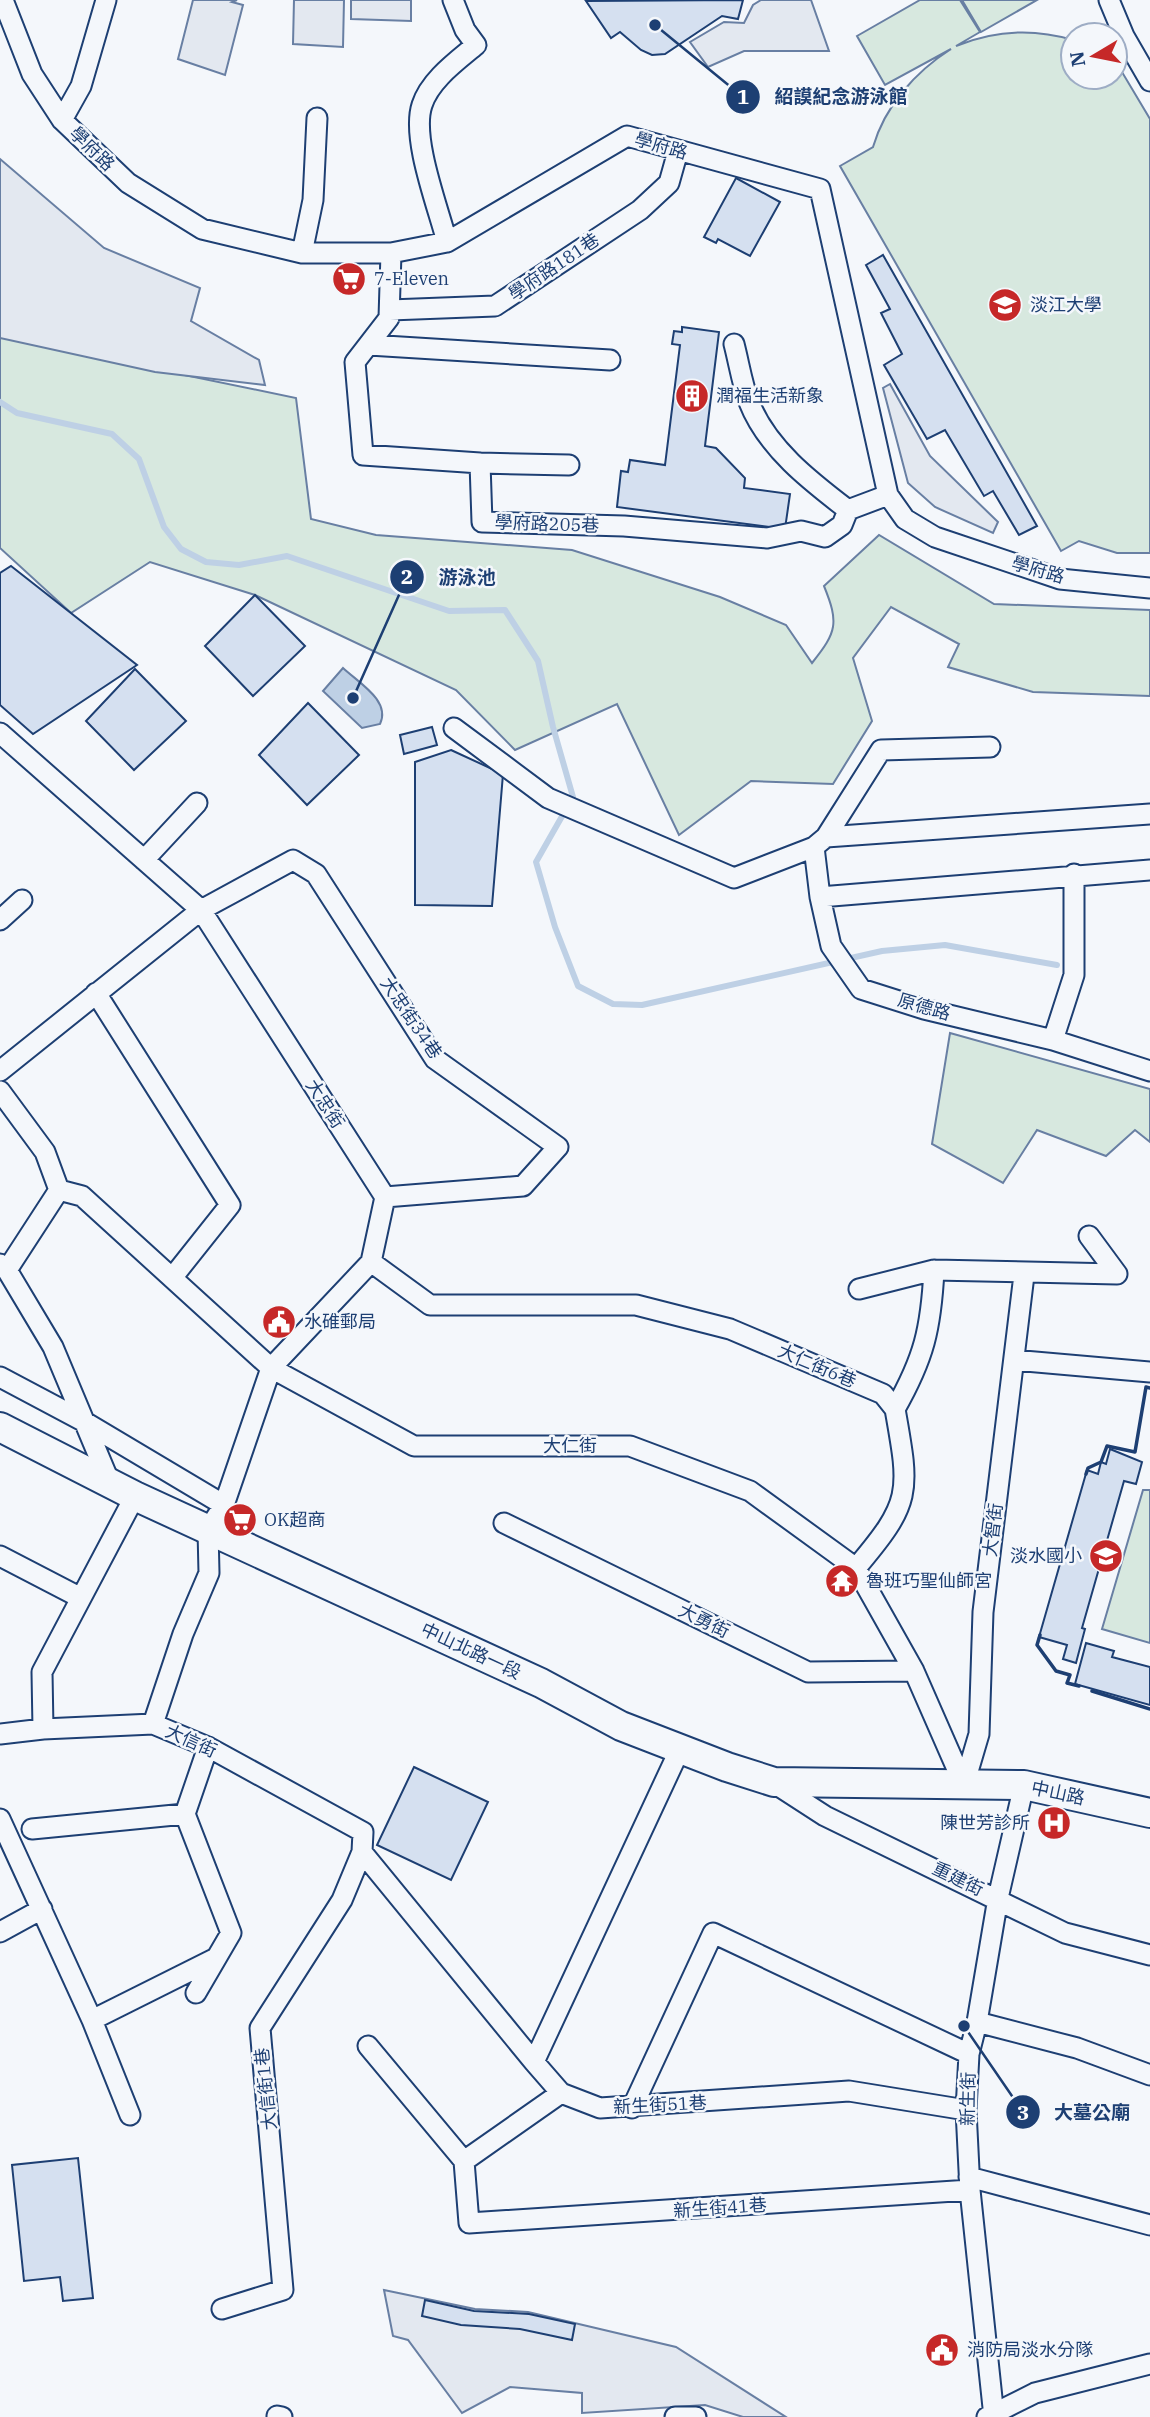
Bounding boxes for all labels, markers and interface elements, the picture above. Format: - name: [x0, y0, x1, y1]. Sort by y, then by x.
- north arrow: [1059, 21, 1129, 91]
- text: N: [1064, 49, 1090, 68]
- callout: 紹謨紀念游泳館: [725, 77, 921, 117]
- text: 1: [737, 82, 749, 110]
- text: 紹謨紀念游泳館: [774, 84, 908, 108]
- street label: 學府路: [65, 122, 120, 176]
- street label: 學府路: [632, 127, 690, 164]
- street label: 學府路181巷: [504, 228, 603, 305]
- supermarket icon: 7-Eleven: [330, 260, 368, 298]
- place label: 7-Eleven: [374, 267, 449, 290]
- school or university icon: 淡江大學: [986, 286, 1024, 324]
- place label: 淡江大學: [1030, 293, 1102, 316]
- building icon: 潤福生活新象: [673, 377, 711, 415]
- place label: 潤福生活新象: [716, 384, 824, 407]
- street label: 學府路205巷: [494, 510, 600, 537]
- street label: 學府路: [1009, 551, 1067, 588]
- callout: 游泳池: [389, 557, 509, 597]
- text: 2: [401, 562, 413, 590]
- text: 游泳池: [438, 565, 496, 589]
- street label: 大忠街34巷: [376, 972, 447, 1063]
- street label: 原德路: [895, 988, 953, 1025]
- street label: 大忠街: [301, 1075, 350, 1133]
- public building icon: 水碓郵局: [260, 1303, 298, 1341]
- place label: 水碓郵局: [304, 1310, 376, 1333]
- street label: 大仁街6巷: [775, 1339, 860, 1392]
- street label: 大仁街: [543, 1434, 597, 1457]
- supermarket icon: OK超商: [221, 1501, 259, 1539]
- street label: 大智街: [978, 1502, 1007, 1558]
- place label: OK超商: [264, 1508, 326, 1531]
- school or university icon: 淡水國小: [1087, 1537, 1125, 1575]
- place label: 淡水國小: [1010, 1544, 1082, 1567]
- temple icon: 魯班巧聖仙師宮: [823, 1562, 861, 1600]
- place label: 魯班巧聖仙師宮: [866, 1569, 992, 1592]
- street label: 大勇街: [675, 1598, 734, 1643]
- street label: 中山北路一段: [417, 1617, 525, 1684]
- street label: 大信街: [162, 1719, 221, 1762]
- street label: 中山路: [1029, 1776, 1087, 1809]
- hospital icon: 陳世芳診所: [1035, 1804, 1073, 1842]
- place label: 陳世芳診所: [940, 1811, 1030, 1834]
- street label: 重建街: [929, 1856, 988, 1901]
- street label: 大信街1巷: [250, 2047, 281, 2131]
- street label: 新生街: [956, 2072, 979, 2126]
- street label: 新生街51巷: [613, 2091, 707, 2118]
- callout: 大墓公廟: [1005, 2092, 1144, 2132]
- text: 3: [1017, 2098, 1029, 2126]
- text: 大墓公廟: [1054, 2100, 1130, 2124]
- street label: 新生街41巷: [672, 2193, 767, 2222]
- public building icon: 消防局淡水分隊: [923, 2331, 961, 2369]
- place label: 消防局淡水分隊: [967, 2338, 1093, 2361]

